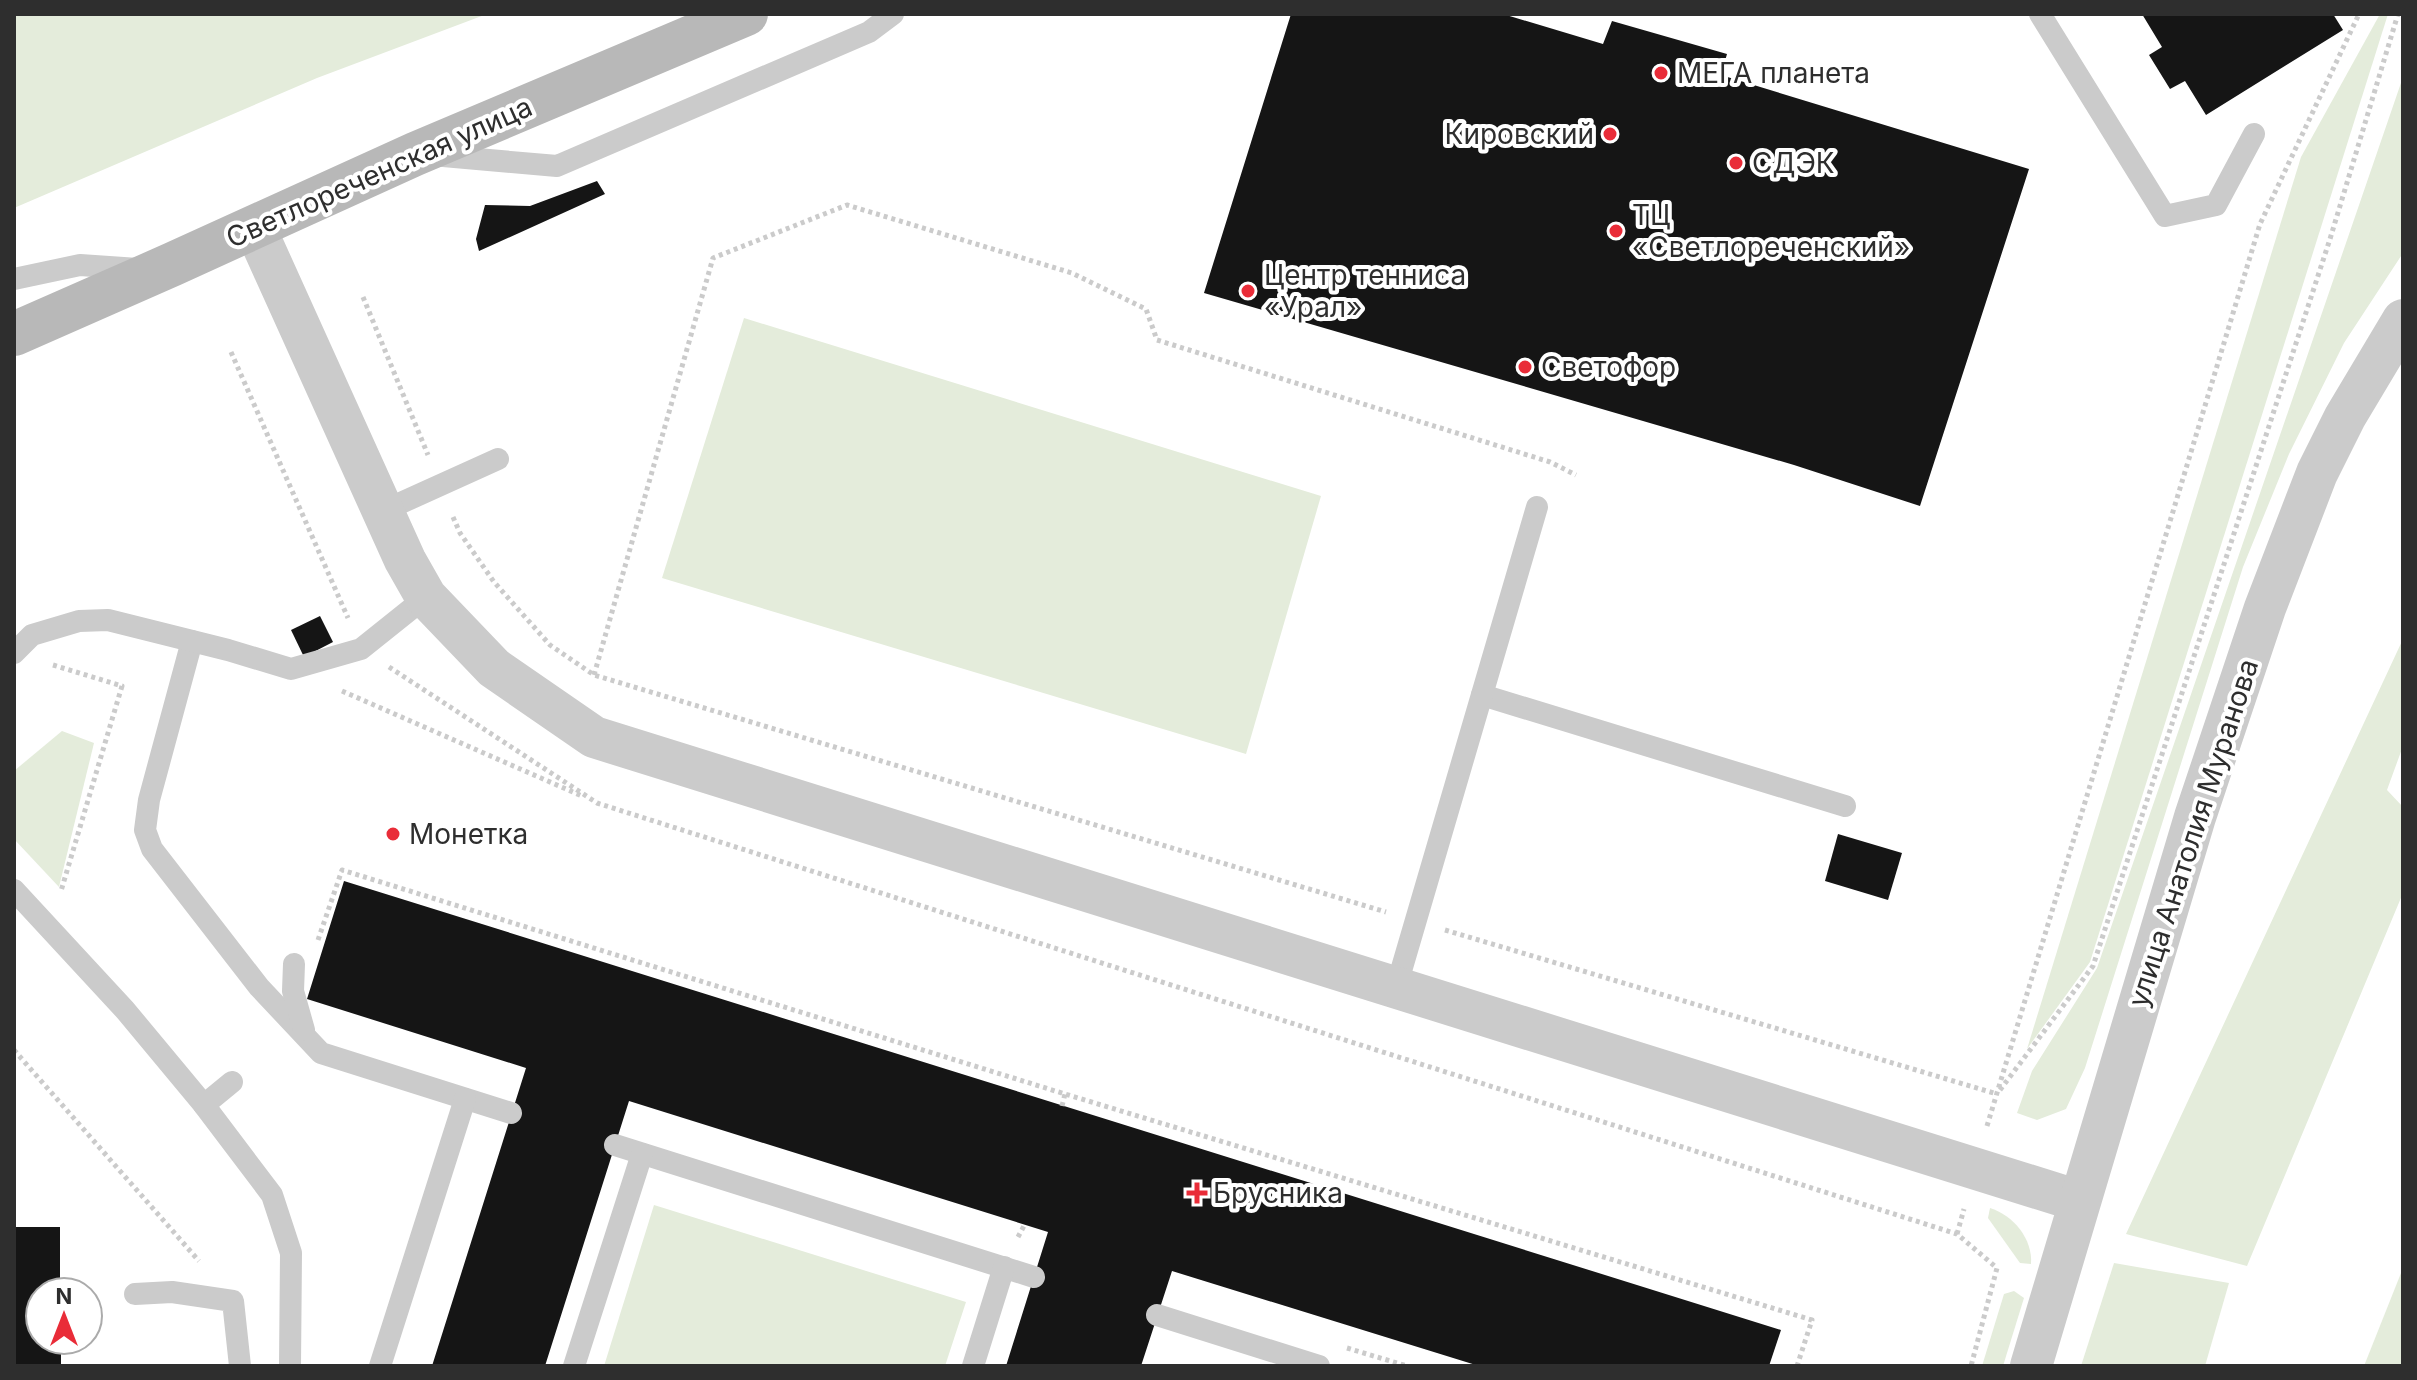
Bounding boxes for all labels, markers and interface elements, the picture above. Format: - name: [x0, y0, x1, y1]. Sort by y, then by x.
- place label: МЕГА планета: [1677, 56, 1870, 90]
- marker: МЕГА планета: [1652, 64, 1670, 82]
- street label: Светлореченская улица: [221, 89, 537, 255]
- place label: Кировский: [1445, 117, 1594, 151]
- marker: Кировский: [1601, 125, 1619, 143]
- place label: СДЭК: [1752, 146, 1835, 180]
- marker: СДЭК: [1727, 154, 1745, 172]
- place label: ТЦ «Светлореченский»: [1632, 198, 1910, 264]
- marker: ТЦ «Светлореченский»: [1607, 222, 1625, 240]
- place label: Центр тенниса «Урал»: [1264, 258, 1466, 324]
- marker: Центр тенниса «Урал»: [1239, 282, 1257, 300]
- place label: Светофор: [1541, 350, 1676, 384]
- marker: Светофор: [1516, 358, 1534, 376]
- street label: улица Анатолия Муранова: [2121, 655, 2265, 1011]
- place label: Монетка: [409, 817, 528, 851]
- marker: Монетка: [384, 825, 402, 843]
- place label: Брусника: [1213, 1176, 1343, 1210]
- marker: Брусника: [1188, 1184, 1206, 1202]
- north arrow: [24, 1276, 104, 1356]
- text: N: [56, 1283, 72, 1309]

